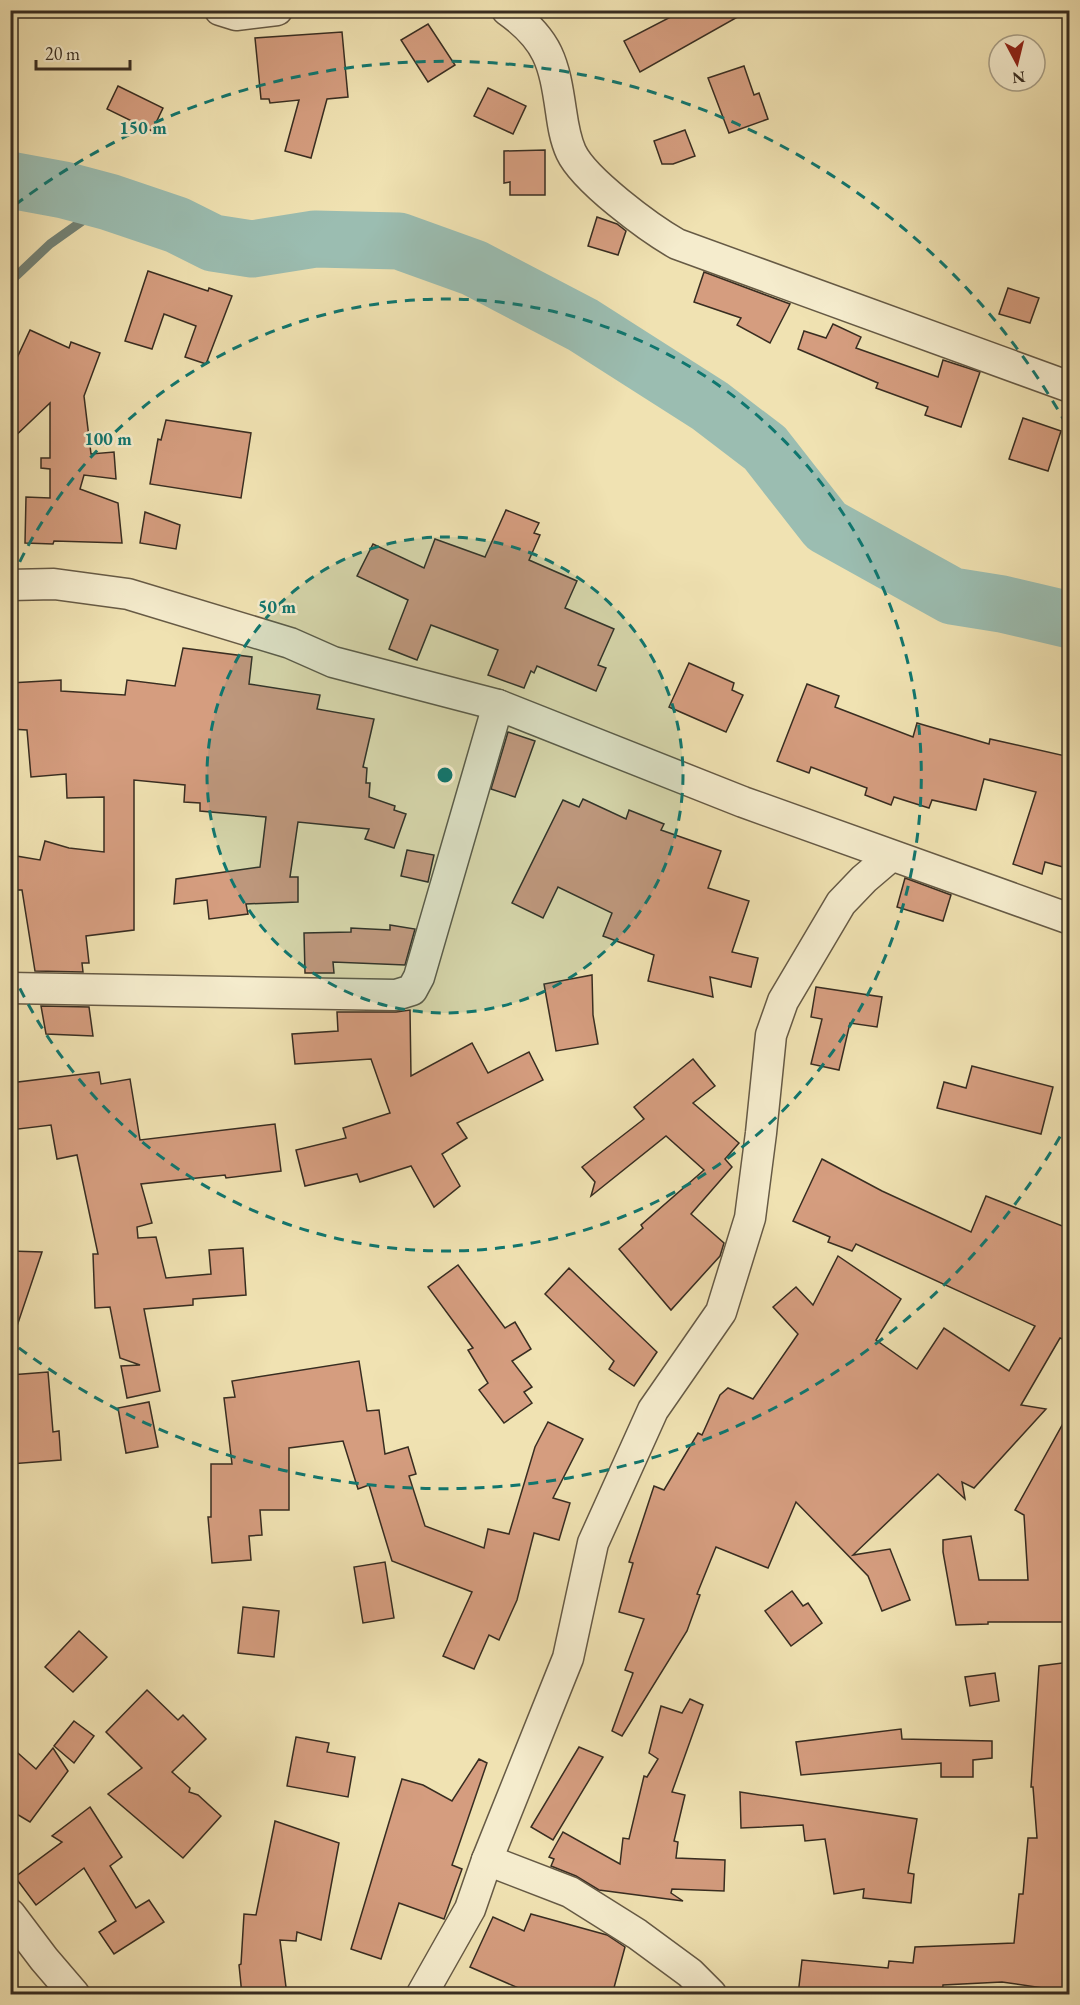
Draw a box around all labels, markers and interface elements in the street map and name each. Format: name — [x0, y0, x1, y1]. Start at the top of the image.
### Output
scale bar — [36, 33, 130, 71]
north arrow — [987, 33, 1047, 93]
text: 20 m — [45, 42, 80, 65]
text: N — [1011, 66, 1026, 89]
text: 150 m — [119, 116, 167, 139]
text: 100 m — [84, 427, 132, 450]
text: 50 m — [258, 595, 296, 618]
centre of rings — [435, 765, 455, 785]

